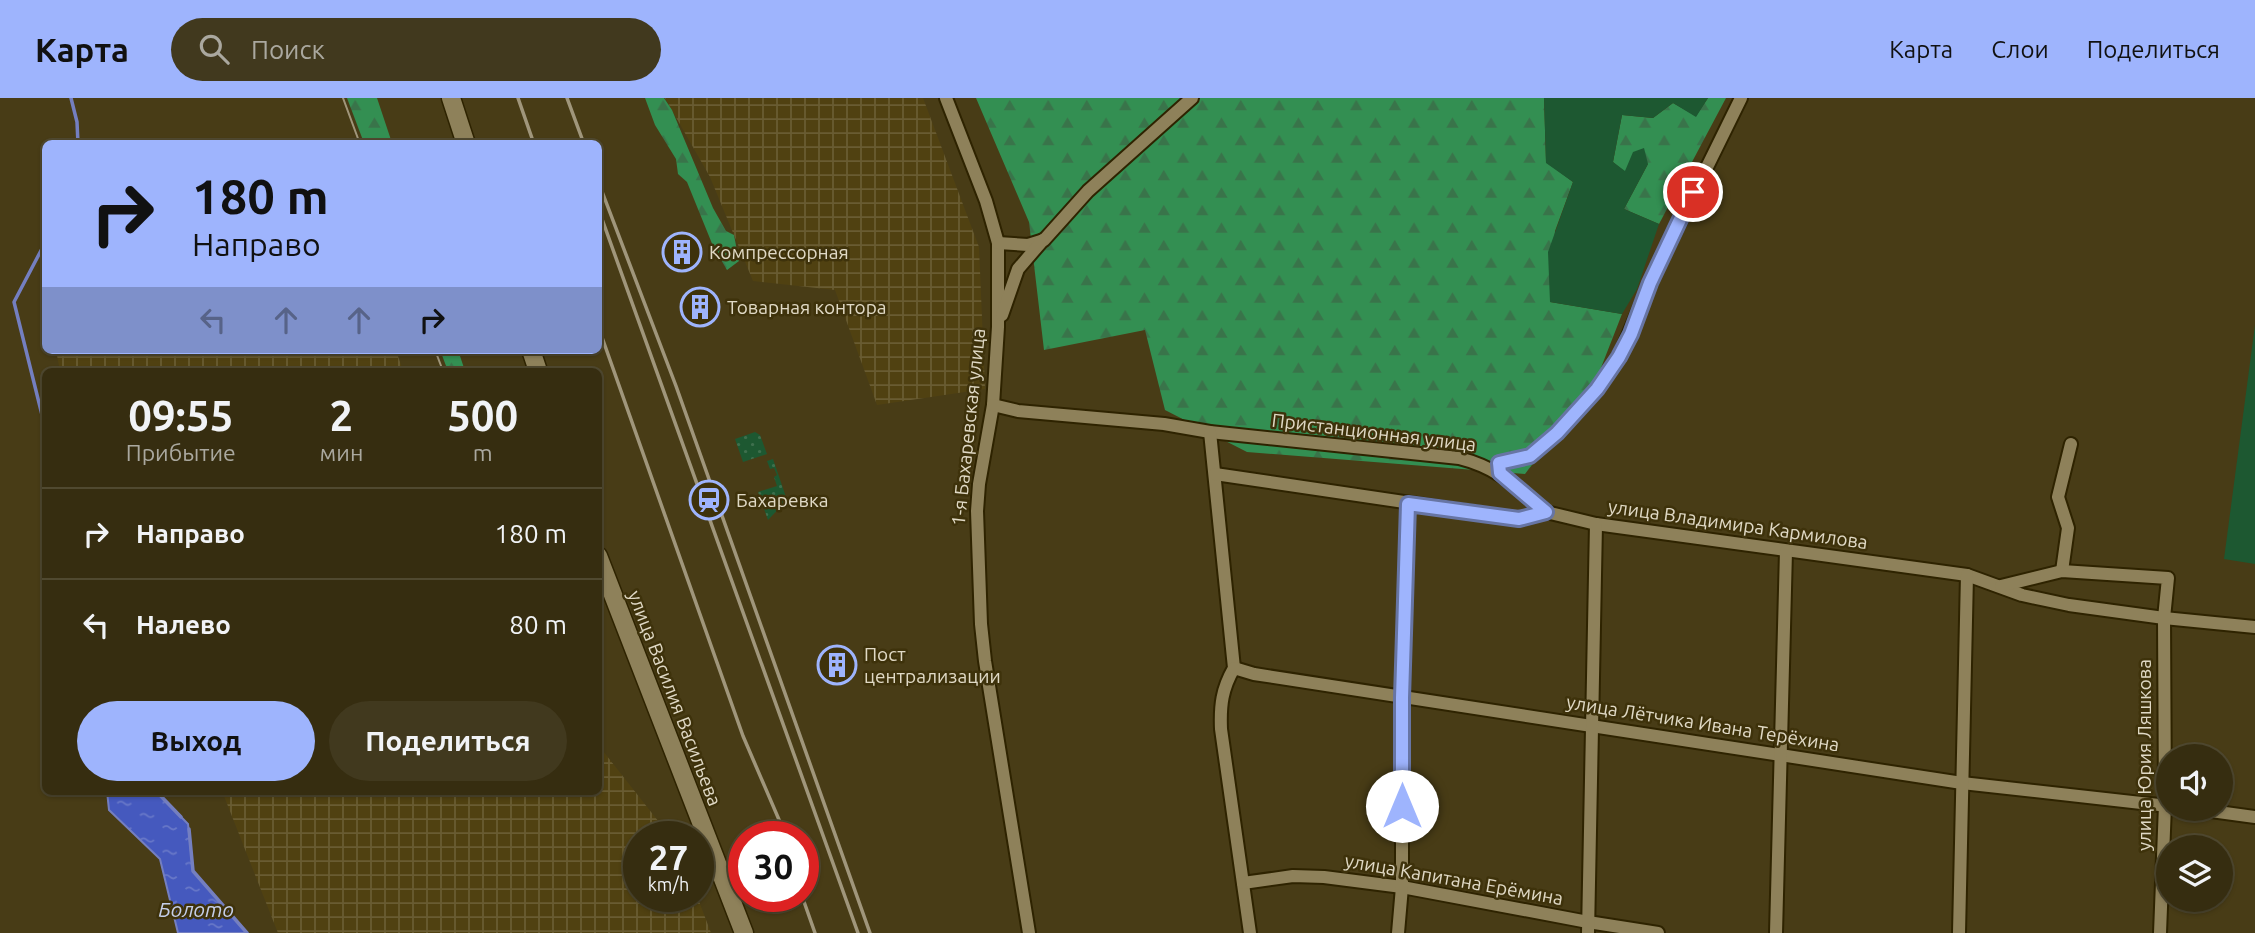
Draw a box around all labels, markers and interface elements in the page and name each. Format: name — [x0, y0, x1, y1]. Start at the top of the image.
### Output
search box — [171, 18, 661, 81]
icon: search — [195, 30, 233, 68]
text: Карта — [35, 31, 129, 68]
text: Поиск — [251, 35, 325, 64]
text: Карта — [1889, 36, 1953, 63]
text: Слои — [1991, 36, 2049, 63]
text: Поделиться — [2087, 36, 2220, 63]
pin — [1663, 162, 1723, 222]
icon: right — [77, 168, 168, 259]
text: 180 m — [192, 168, 329, 223]
icon: arrive — [1674, 173, 1712, 211]
text: Направо — [192, 226, 321, 262]
building icon: Компрессорная — [661, 231, 703, 273]
place label: Компрессорная — [709, 241, 849, 263]
building icon: Товарная контора — [679, 286, 721, 328]
place label: Товарная контора — [727, 296, 887, 318]
icon: left — [194, 301, 232, 339]
icon: ahead — [267, 301, 305, 339]
icon: ahead — [340, 301, 378, 339]
icon: right — [413, 301, 451, 339]
street label: 1-я Бахаревская улица — [947, 327, 989, 527]
text: 09:55 — [128, 392, 233, 439]
text: 2 — [330, 392, 353, 439]
text: 500 — [447, 392, 518, 439]
street label: Пристанционная улица — [1271, 409, 1477, 455]
text: Прибытие — [126, 440, 236, 465]
text: мин — [320, 440, 363, 465]
text: m — [473, 440, 493, 465]
station icon: Бахаревка — [688, 479, 730, 521]
place label: Бахаревка — [736, 489, 828, 511]
street label: улица Владимира Кармилова — [1607, 495, 1869, 553]
icon: right — [77, 515, 115, 553]
text: Направо — [136, 519, 245, 548]
text: 180 m — [495, 519, 567, 548]
street label: улица Василия Васильева — [624, 587, 726, 809]
icon: left — [77, 606, 115, 644]
text: Налево — [136, 610, 231, 639]
text: 80 m — [509, 610, 567, 639]
place label: Пост централизации — [864, 643, 1001, 687]
building icon: Пост централизации — [816, 644, 858, 686]
street label: улица Юрия Ляшкова — [2133, 659, 2155, 851]
street label: улица Лётчика Ивана Терёхина — [1565, 691, 1841, 755]
button: Выход — [77, 701, 315, 781]
button: Поделиться — [329, 701, 567, 781]
map controls — [2156, 744, 2233, 912]
button: sound — [2156, 744, 2233, 821]
position arrow — [1365, 769, 1439, 843]
speed limit sign: 30 — [728, 821, 819, 912]
button: layers — [2156, 835, 2233, 912]
text: 27 — [649, 837, 688, 877]
street label: улица Капитана Ерёмина — [1343, 849, 1565, 909]
text: km/h — [648, 874, 689, 894]
water label: Болото — [158, 897, 234, 921]

